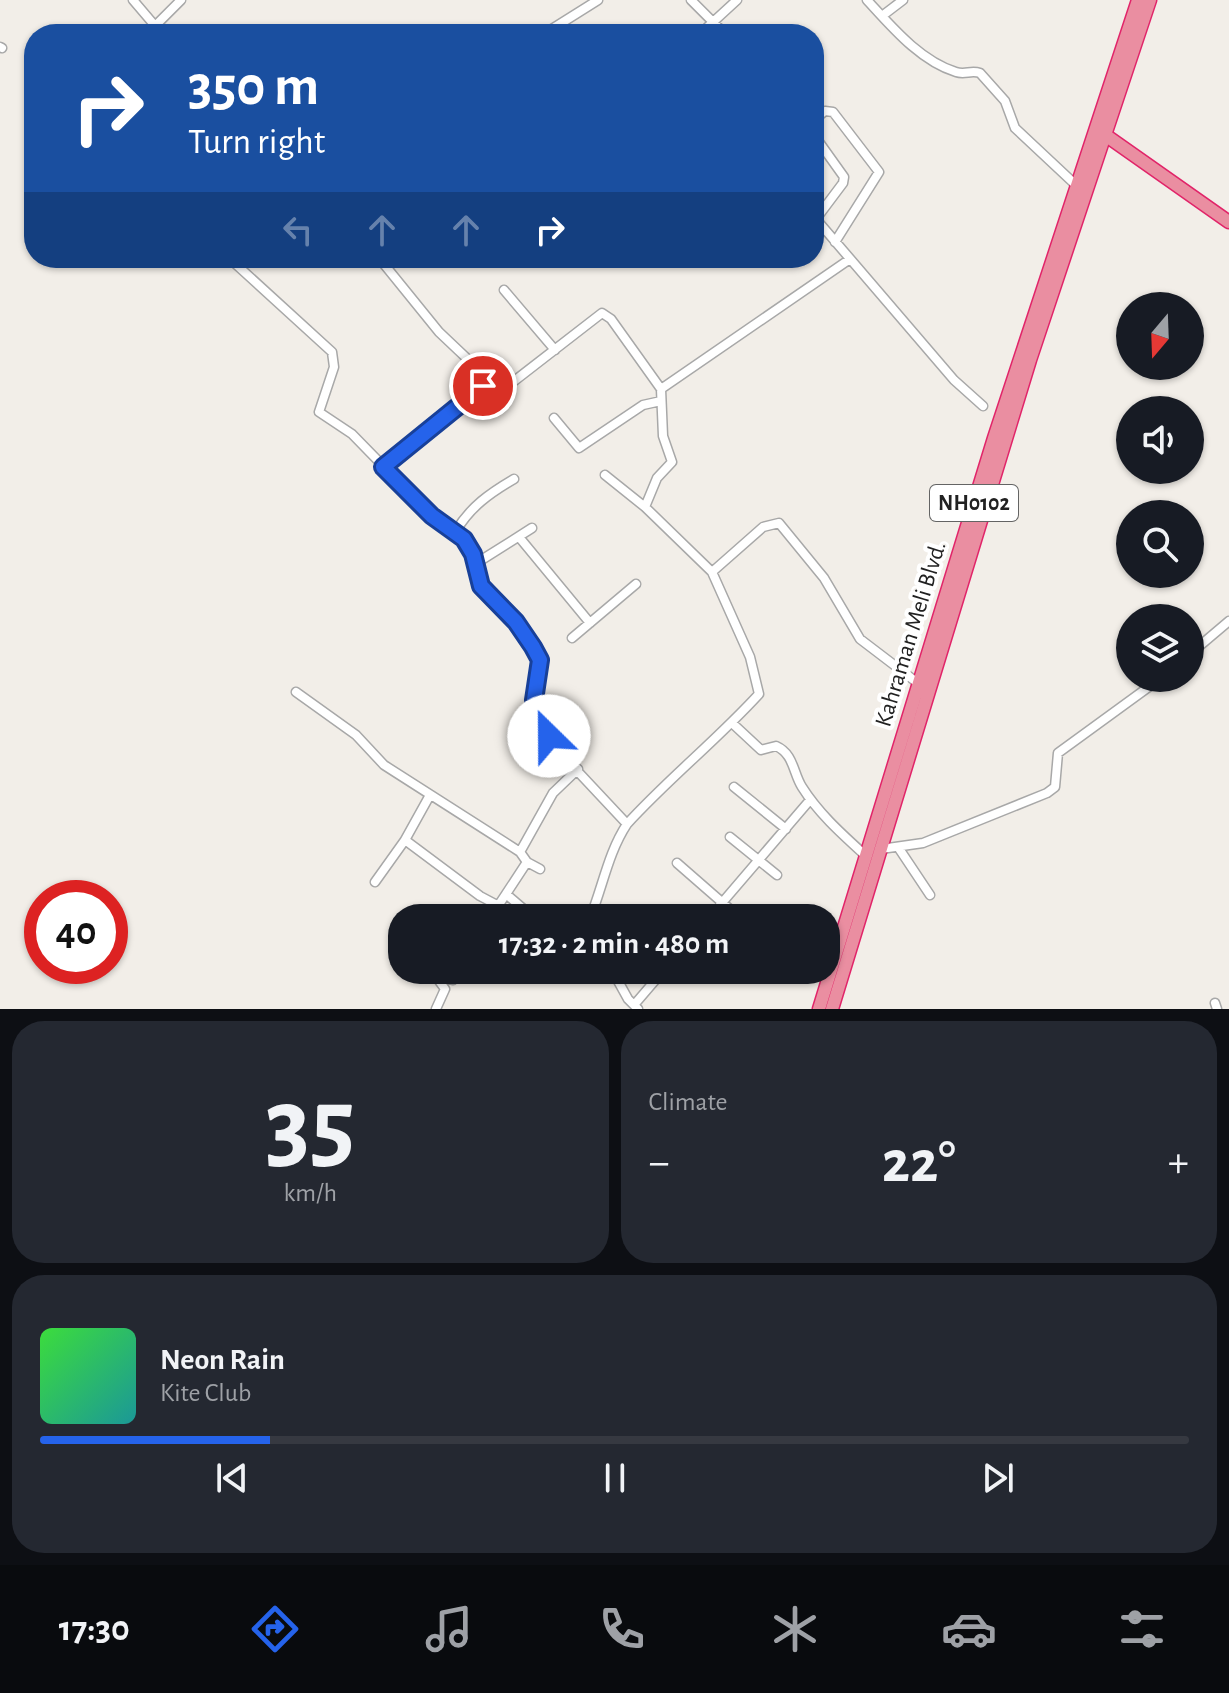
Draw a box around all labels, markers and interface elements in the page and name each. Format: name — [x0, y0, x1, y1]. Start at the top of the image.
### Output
icon: right — [56, 56, 160, 160]
text: 350 m — [188, 59, 319, 115]
text: Turn right — [188, 124, 325, 160]
icon: left — [276, 208, 320, 252]
icon: ahead — [360, 208, 404, 252]
icon: ahead — [444, 208, 488, 252]
icon: right — [528, 208, 572, 252]
north arrow — [1116, 292, 1204, 380]
map controls — [1116, 292, 1204, 692]
pin — [449, 352, 517, 420]
icon: arrive — [461, 364, 505, 408]
button: sound — [1116, 396, 1204, 484]
road number: NH0102 — [930, 485, 1018, 521]
button: search — [1116, 500, 1204, 588]
street label: Kahraman Meli Blvd. — [871, 538, 951, 730]
button: layers — [1116, 604, 1204, 692]
position arrow — [507, 694, 591, 778]
speed limit sign: 40 — [24, 880, 128, 984]
text: 17:32 · 2 min · 480 m — [499, 929, 729, 959]
text: 35 — [265, 1074, 355, 1178]
text: Climate — [649, 1089, 727, 1115]
text: 22° — [882, 1133, 956, 1193]
text: − — [649, 1141, 670, 1185]
text: + — [1168, 1141, 1189, 1185]
text: km/h — [283, 1180, 337, 1206]
text: Neon Rain — [160, 1345, 285, 1375]
text: Kite Club — [160, 1380, 251, 1406]
icon: previous — [210, 1456, 254, 1500]
icon: pause — [593, 1456, 637, 1500]
icon: next — [976, 1456, 1020, 1500]
icon: directions — [247, 1601, 303, 1657]
icon: music — [421, 1601, 477, 1657]
icon: phone — [594, 1601, 650, 1657]
icon: climate — [767, 1601, 823, 1657]
icon: car — [941, 1601, 997, 1657]
icon: filters — [1114, 1601, 1170, 1657]
text: 17:30 — [59, 1611, 130, 1647]

